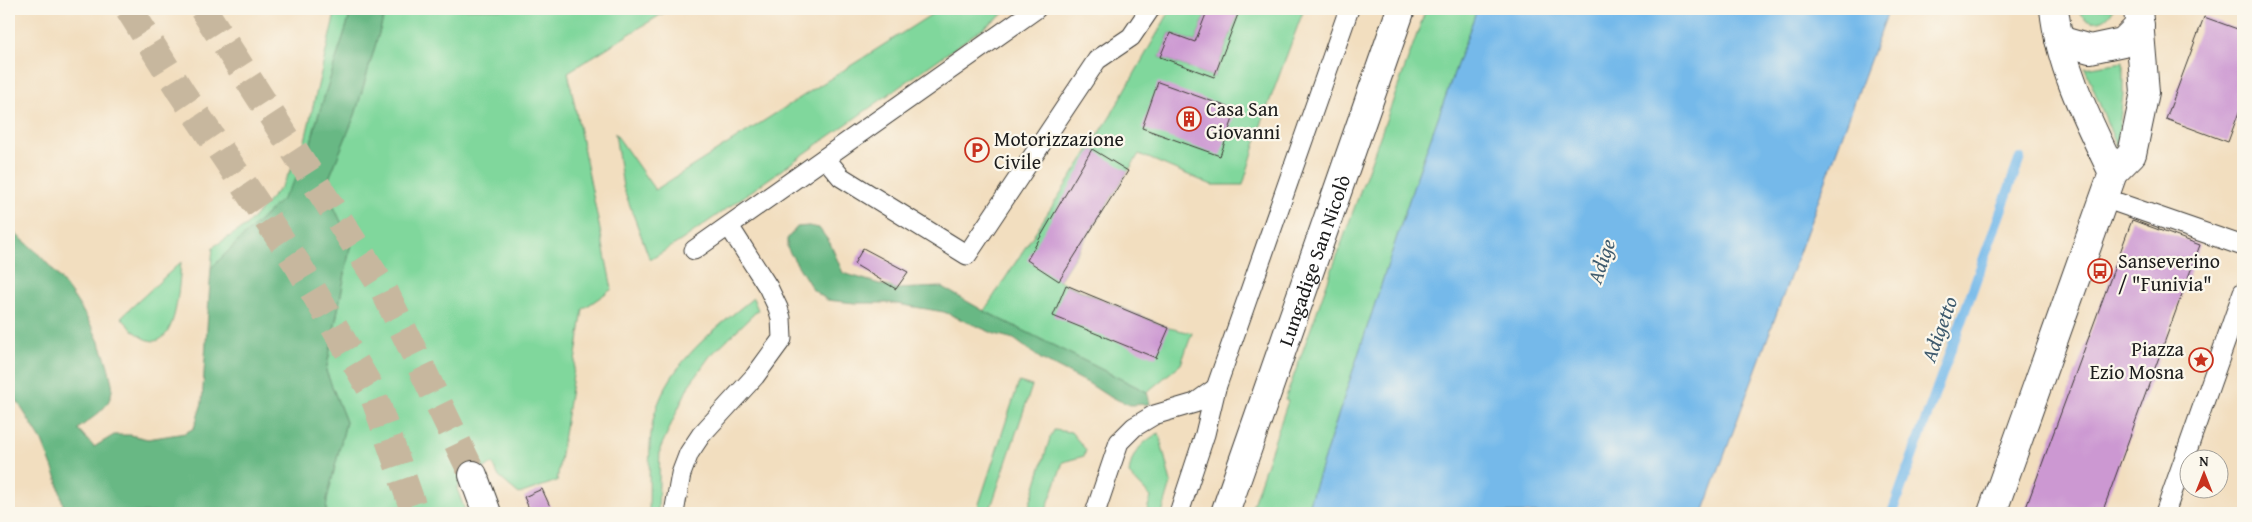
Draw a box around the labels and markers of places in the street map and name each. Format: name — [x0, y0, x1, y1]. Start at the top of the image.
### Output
place label: Casa San Giovanni — [1206, 94, 1281, 146]
building icon: Casa San Giovanni — [1176, 106, 1202, 132]
place label: Motorizzazione Civile — [994, 124, 1124, 176]
parking icon: Motorizzazione Civile — [964, 137, 990, 163]
place label: Sanseverino / "Funivia" — [2118, 246, 2220, 298]
bus stop icon: Sanseverino / "Funivia" — [2087, 258, 2113, 284]
place label: Piazza Ezio Mosna — [2090, 334, 2185, 386]
place icon: Piazza Ezio Mosna — [2188, 347, 2214, 373]

